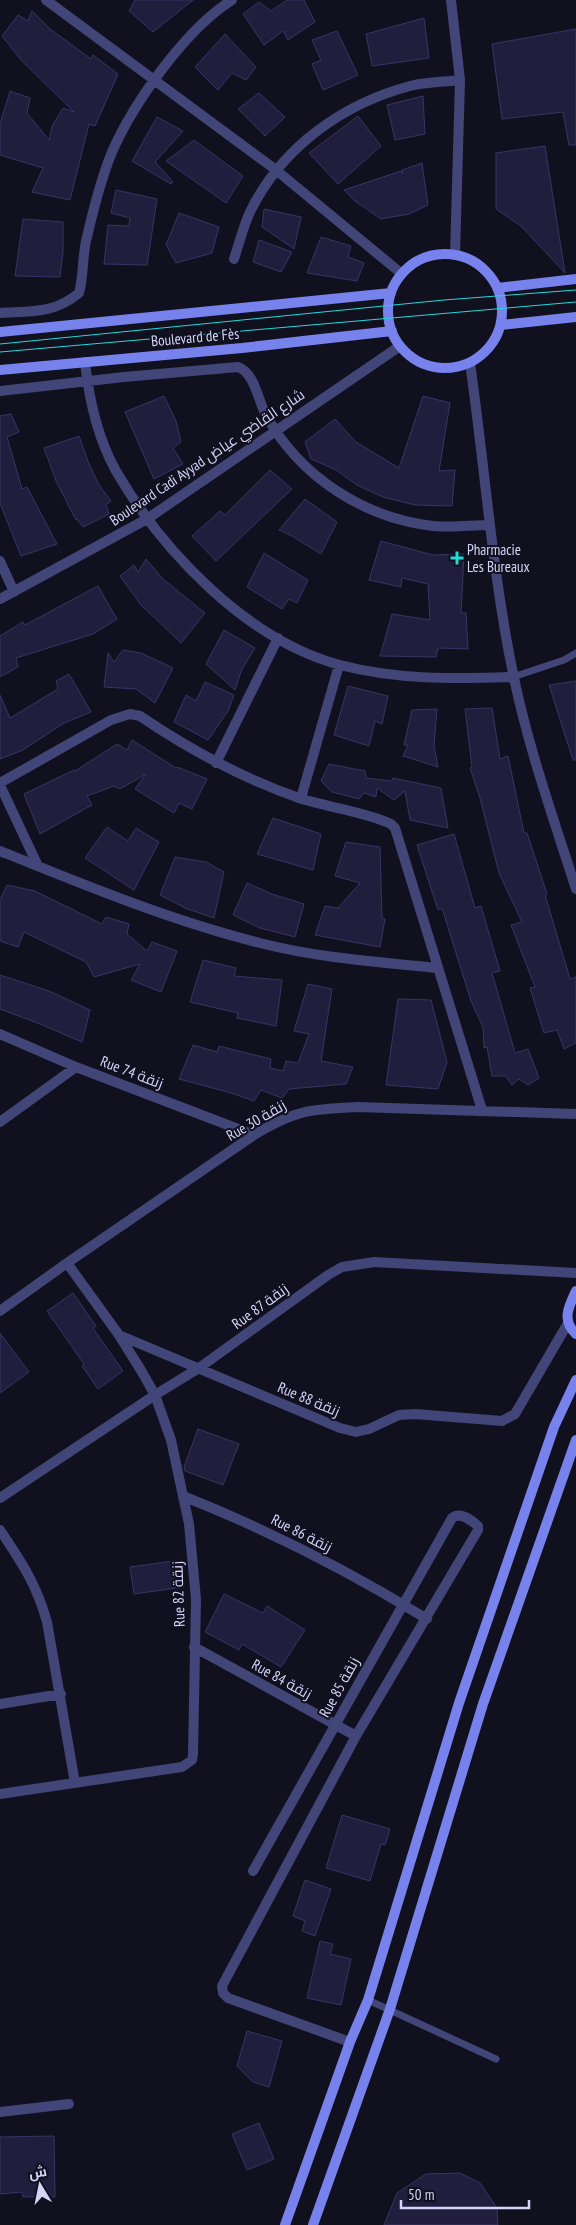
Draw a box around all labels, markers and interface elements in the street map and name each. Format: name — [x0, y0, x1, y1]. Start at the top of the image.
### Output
street label: Boulevard de Fès — [150, 324, 240, 350]
street label: Boulevard Cadi Ayyad شارع القاضي عياض — [106, 385, 310, 532]
place label: Pharmacie Les Bureaux — [467, 540, 530, 576]
marker: Pharmacie Les Bureaux — [451, 552, 463, 564]
street label: Rue 74 زنقة — [98, 1051, 166, 1093]
street label: Rue 30 زنقة — [223, 1095, 289, 1145]
street label: Rue 87 زنقة — [228, 1279, 292, 1333]
street label: Rue 88 زنقة — [275, 1377, 343, 1421]
street label: Rue 86 زنقة — [268, 1510, 336, 1556]
street label: Rue 82 زنقة — [167, 1561, 189, 1627]
street label: Rue 85 زنقة — [315, 1654, 363, 1720]
street label: Rue 84 زنقة — [249, 1655, 315, 1703]
north arrow — [15, 2160, 65, 2210]
text: ش — [27, 2162, 48, 2183]
scale bar — [401, 2178, 528, 2210]
text: 50 m — [408, 2185, 434, 2204]

